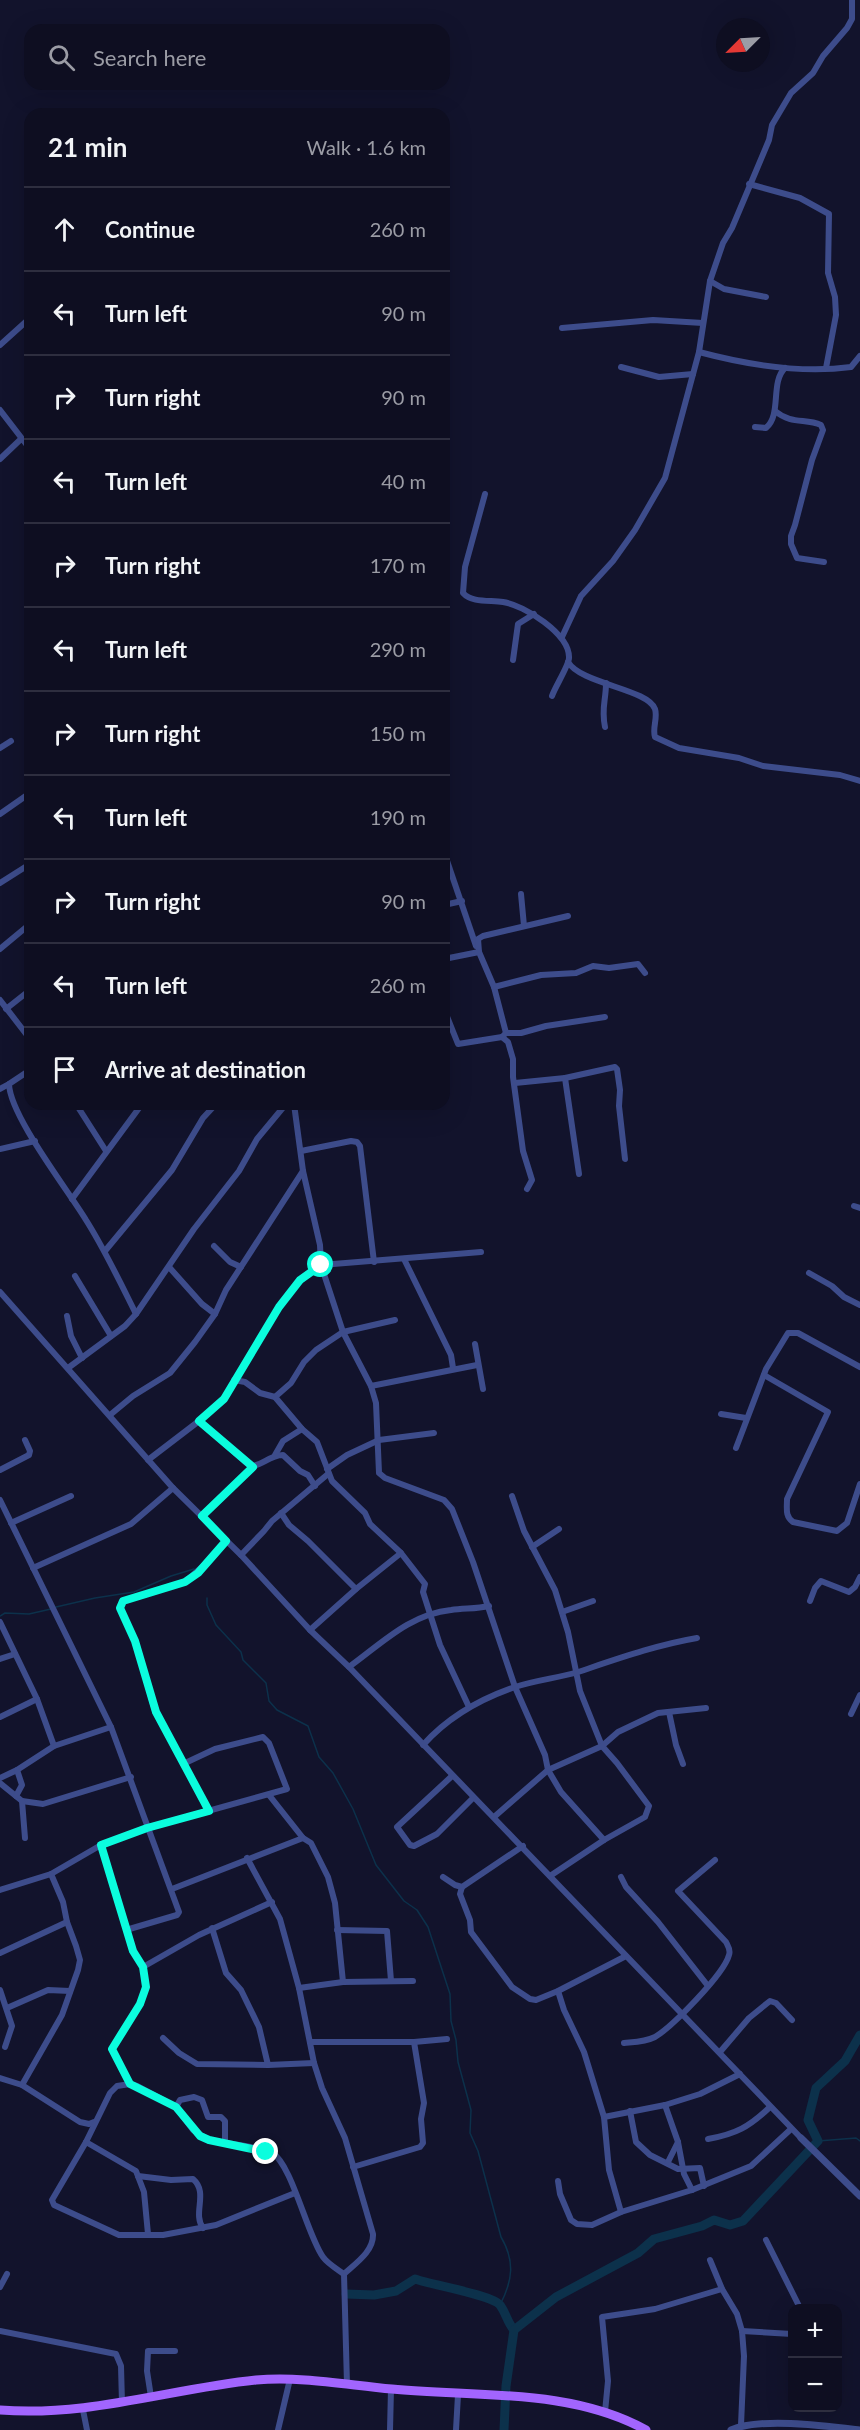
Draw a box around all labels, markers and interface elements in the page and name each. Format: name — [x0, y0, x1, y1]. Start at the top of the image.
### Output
north arrow — [716, 18, 770, 72]
search box — [24, 24, 450, 90]
icon: search — [45, 41, 78, 74]
text: Search here — [93, 44, 206, 71]
text: 21 min — [48, 131, 128, 163]
text: Walk · 1.6 km — [307, 135, 426, 159]
icon: ahead — [48, 213, 81, 246]
text: Continue — [105, 216, 195, 243]
text: 260 m — [370, 217, 426, 241]
icon: left — [48, 297, 81, 330]
text: Turn left — [105, 300, 187, 327]
text: 90 m — [381, 301, 426, 325]
icon: right — [48, 381, 81, 414]
text: Turn right — [105, 384, 200, 411]
text: 90 m — [381, 385, 426, 409]
icon: left — [48, 465, 81, 498]
text: Turn left — [105, 468, 187, 495]
text: 40 m — [381, 469, 426, 493]
icon: right — [48, 549, 81, 582]
text: Turn right — [105, 552, 200, 579]
text: 170 m — [370, 553, 426, 577]
icon: left — [48, 633, 81, 666]
text: Turn left — [105, 636, 187, 663]
text: 290 m — [370, 637, 426, 661]
icon: right — [48, 717, 81, 750]
text: Turn right — [105, 720, 200, 747]
text: 150 m — [370, 721, 426, 745]
icon: left — [48, 801, 81, 834]
text: Turn left — [105, 804, 187, 831]
text: 190 m — [370, 805, 426, 829]
icon: right — [48, 885, 81, 918]
text: Turn right — [105, 888, 200, 915]
text: 90 m — [381, 889, 426, 913]
icon: left — [48, 969, 81, 1002]
text: Turn left — [105, 972, 187, 999]
text: 260 m — [370, 973, 426, 997]
icon: arrive — [48, 1053, 81, 1086]
text: Arrive at destination — [105, 1056, 306, 1083]
route start — [307, 1251, 333, 1277]
route end — [252, 2138, 278, 2164]
map controls — [788, 2304, 842, 2412]
button: + — [788, 2304, 842, 2358]
button: − — [788, 2358, 842, 2412]

